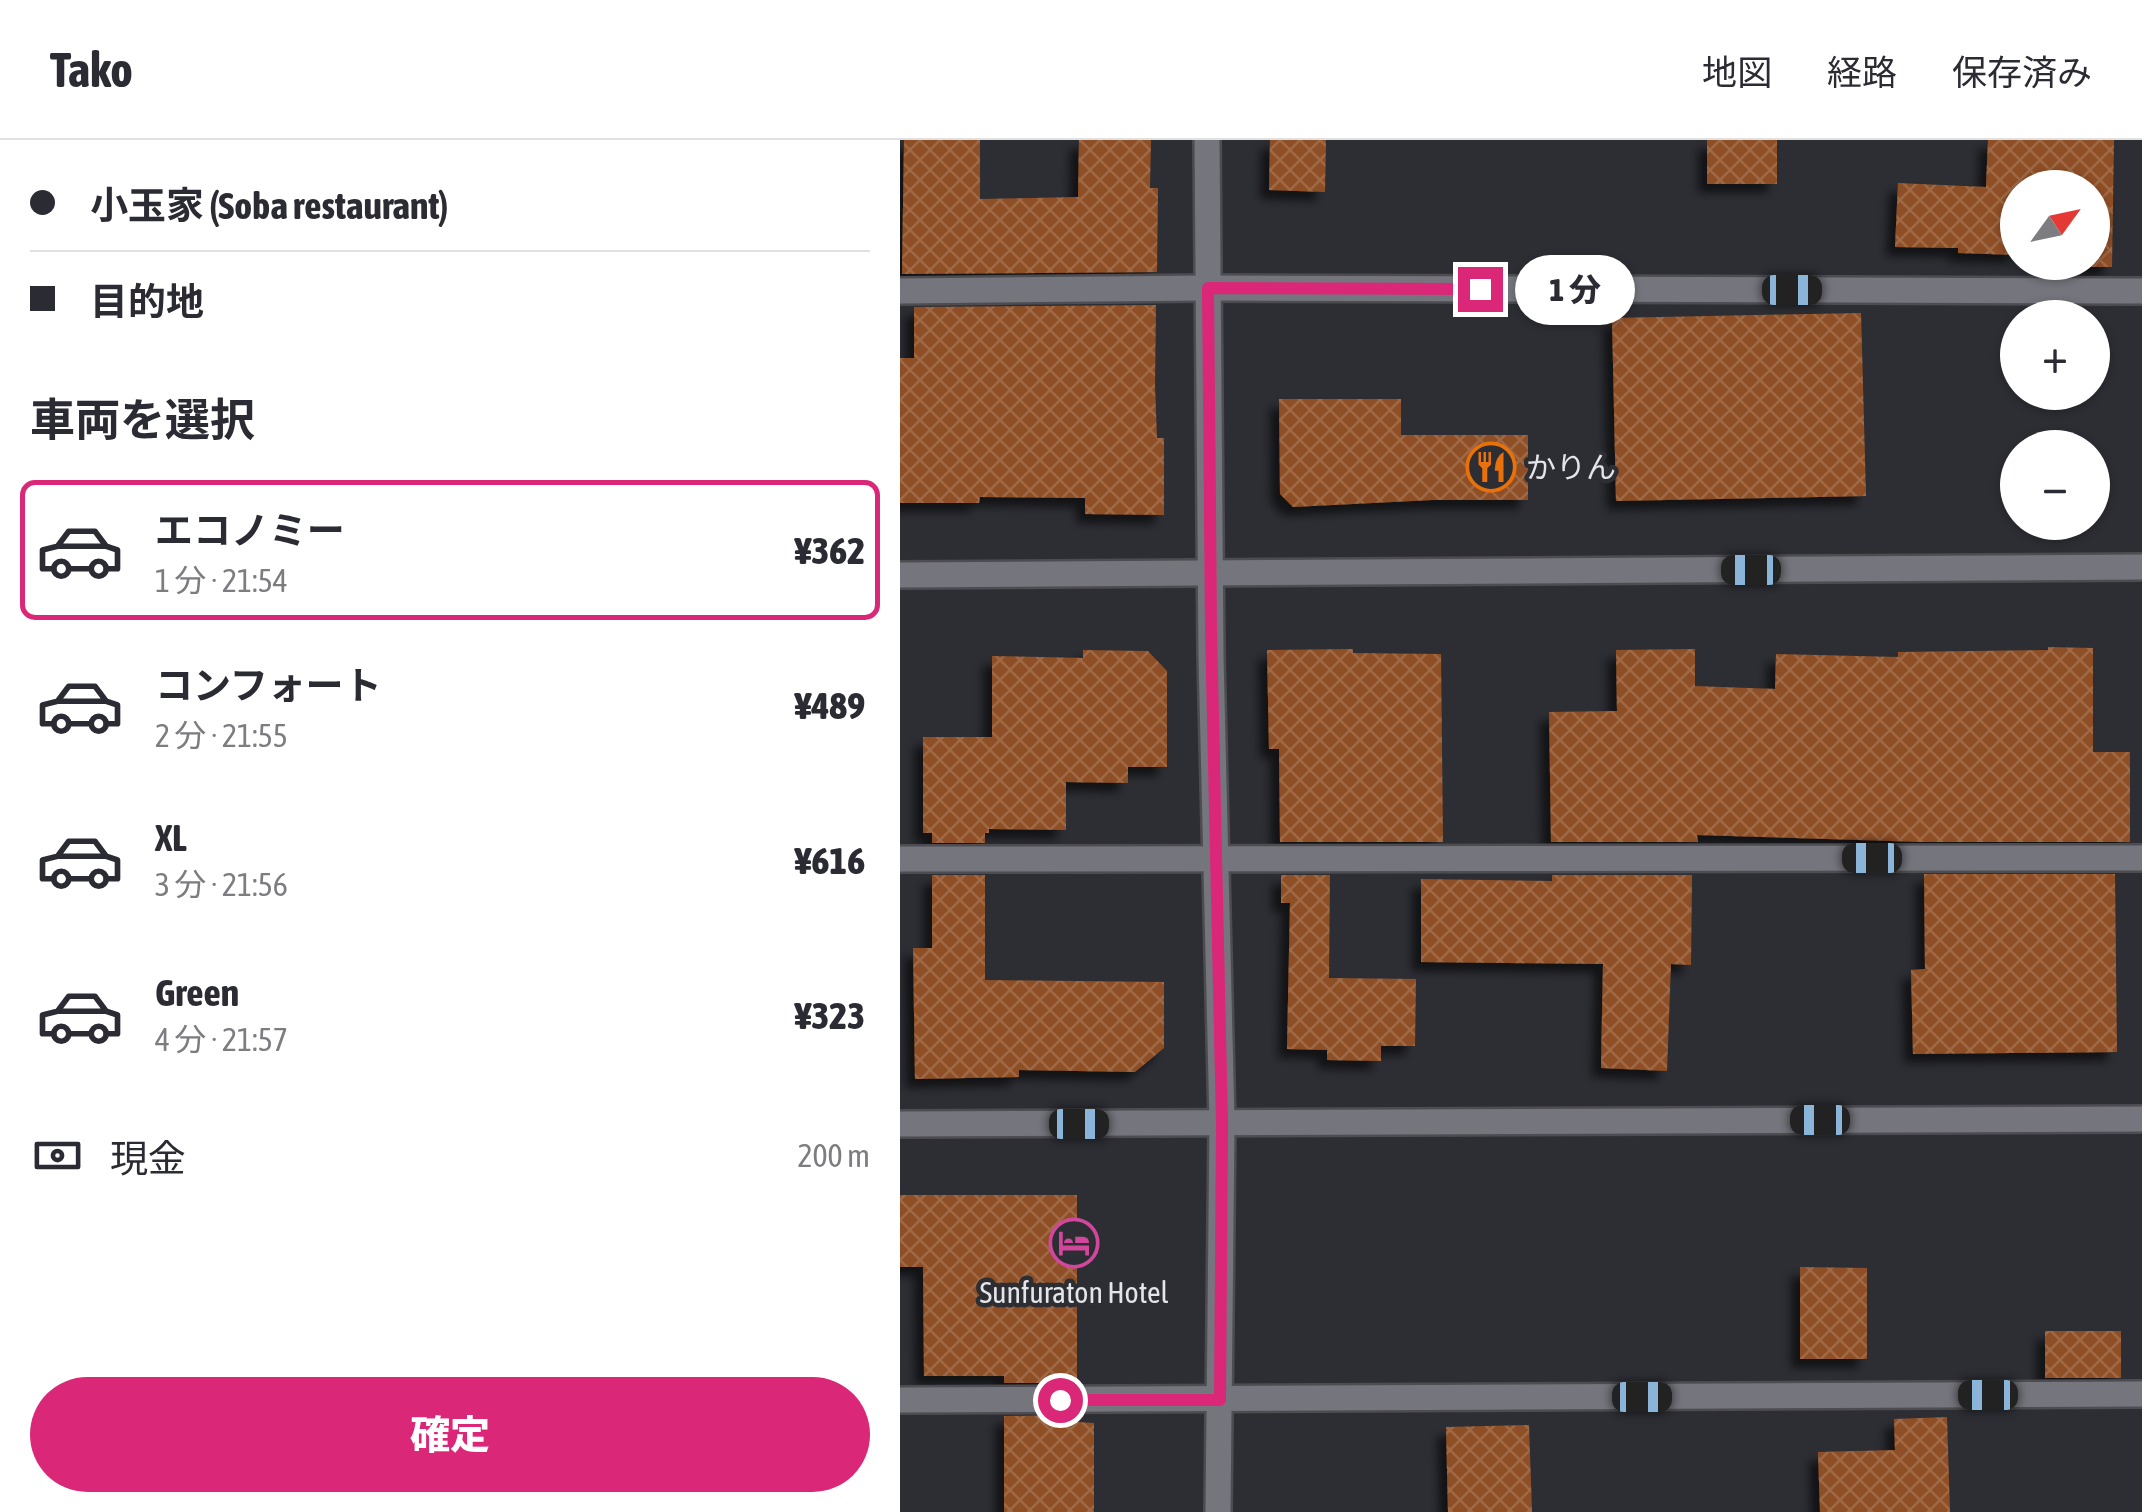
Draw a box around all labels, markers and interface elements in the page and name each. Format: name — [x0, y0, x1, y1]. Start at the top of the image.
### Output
text: Tako — [50, 42, 133, 97]
text: 地図 — [1702, 52, 1772, 92]
text: 経路 — [1827, 52, 1897, 92]
text: 保存済み — [1952, 52, 2092, 92]
north arrow — [2000, 170, 2110, 280]
map controls — [2000, 170, 2110, 540]
text: 小玉家 (Soba restaurant) — [90, 184, 449, 227]
callout: 1 分 — [1515, 254, 1635, 324]
route end — [1458, 267, 1503, 312]
text: 1 分 — [1549, 271, 1601, 308]
car — [1762, 275, 1822, 305]
text: 目的地 — [90, 280, 204, 323]
button: + — [2000, 300, 2110, 410]
text: 車両を選択 — [30, 394, 255, 446]
button: − — [2000, 430, 2110, 540]
restaurant icon: かりん — [1465, 441, 1517, 493]
place label: かりん — [1526, 450, 1616, 484]
icon: car — [35, 505, 125, 595]
text: エコノミー — [155, 509, 345, 552]
text: ¥362 — [795, 529, 865, 572]
car — [1721, 555, 1781, 585]
text: 1 分 · 21:54 — [155, 562, 288, 599]
icon: car — [35, 660, 125, 750]
text: コンフォート — [155, 664, 382, 707]
text: ¥489 — [795, 684, 865, 727]
text: 2 分 · 21:55 — [155, 717, 288, 754]
icon: car — [35, 815, 125, 905]
text: XL — [155, 816, 187, 859]
text: ¥616 — [795, 839, 865, 882]
car — [1842, 843, 1902, 873]
text: 3 分 · 21:56 — [155, 866, 288, 903]
icon: car — [35, 970, 125, 1060]
text: Green — [155, 971, 239, 1014]
text: ¥323 — [795, 994, 865, 1037]
text: 4 分 · 21:57 — [155, 1021, 288, 1058]
car — [1790, 1105, 1850, 1135]
car — [1049, 1109, 1109, 1139]
icon: cash — [30, 1128, 85, 1183]
text: 現金 — [110, 1137, 186, 1180]
text: 200 m — [797, 1137, 870, 1174]
hotel icon: Sunfuraton Hotel — [1048, 1217, 1100, 1269]
place label: Sunfuraton Hotel — [979, 1275, 1169, 1309]
button: 確定 — [30, 1377, 870, 1492]
route start — [1038, 1378, 1083, 1423]
car — [1958, 1380, 2018, 1410]
car — [1612, 1382, 1672, 1412]

